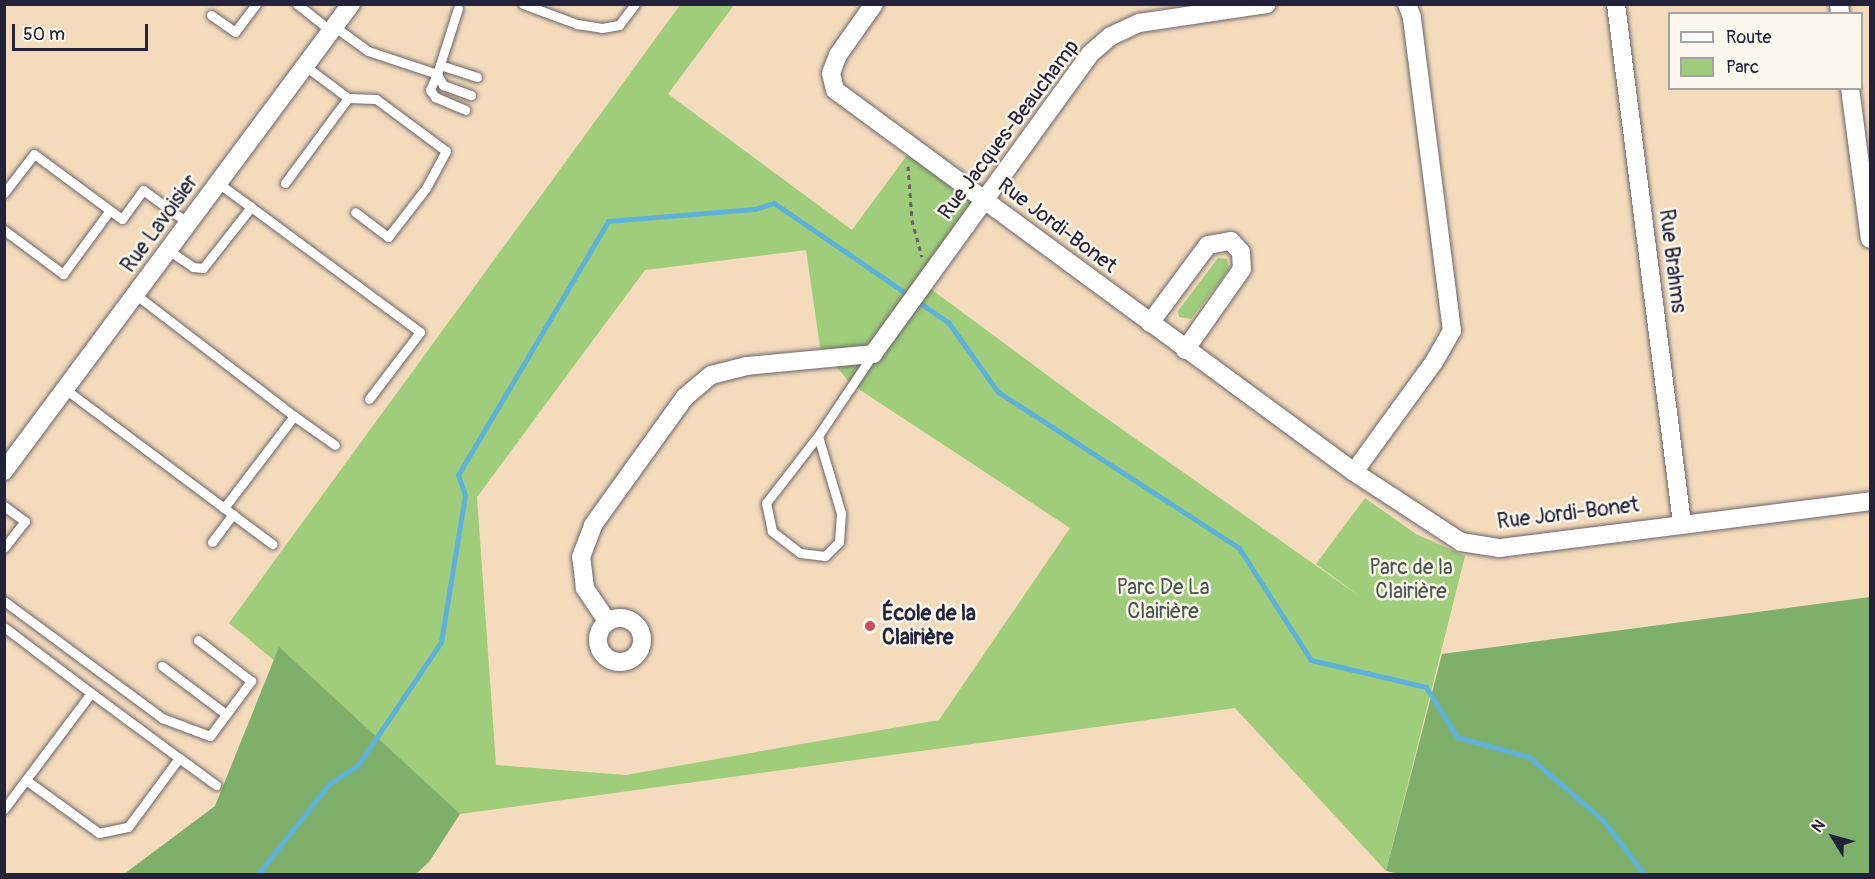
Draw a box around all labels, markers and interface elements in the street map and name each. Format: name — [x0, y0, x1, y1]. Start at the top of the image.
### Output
scale bar — [15, 12, 152, 50]
legend — [1668, 12, 1863, 90]
text: 50 m — [23, 23, 65, 46]
text: Route — [1726, 26, 1771, 49]
street label: Rue Jacques-Beauchamp — [933, 35, 1085, 225]
text: Parc — [1726, 56, 1759, 79]
street label: Rue Lavoisier — [116, 170, 204, 278]
street label: Rue Jordi-Bonet — [992, 173, 1122, 279]
street label: Rue Brahms — [1653, 208, 1691, 314]
street label: Rue Jordi-Bonet — [1496, 493, 1640, 535]
park label: Parc de la Clairière — [1369, 555, 1453, 605]
park label: Parc De La Clairière — [1117, 575, 1209, 625]
place label: École de la Clairière — [882, 601, 976, 651]
marker: École de la Clairière — [863, 619, 877, 633]
north arrow — [1803, 807, 1863, 867]
text: N — [1807, 816, 1830, 837]

